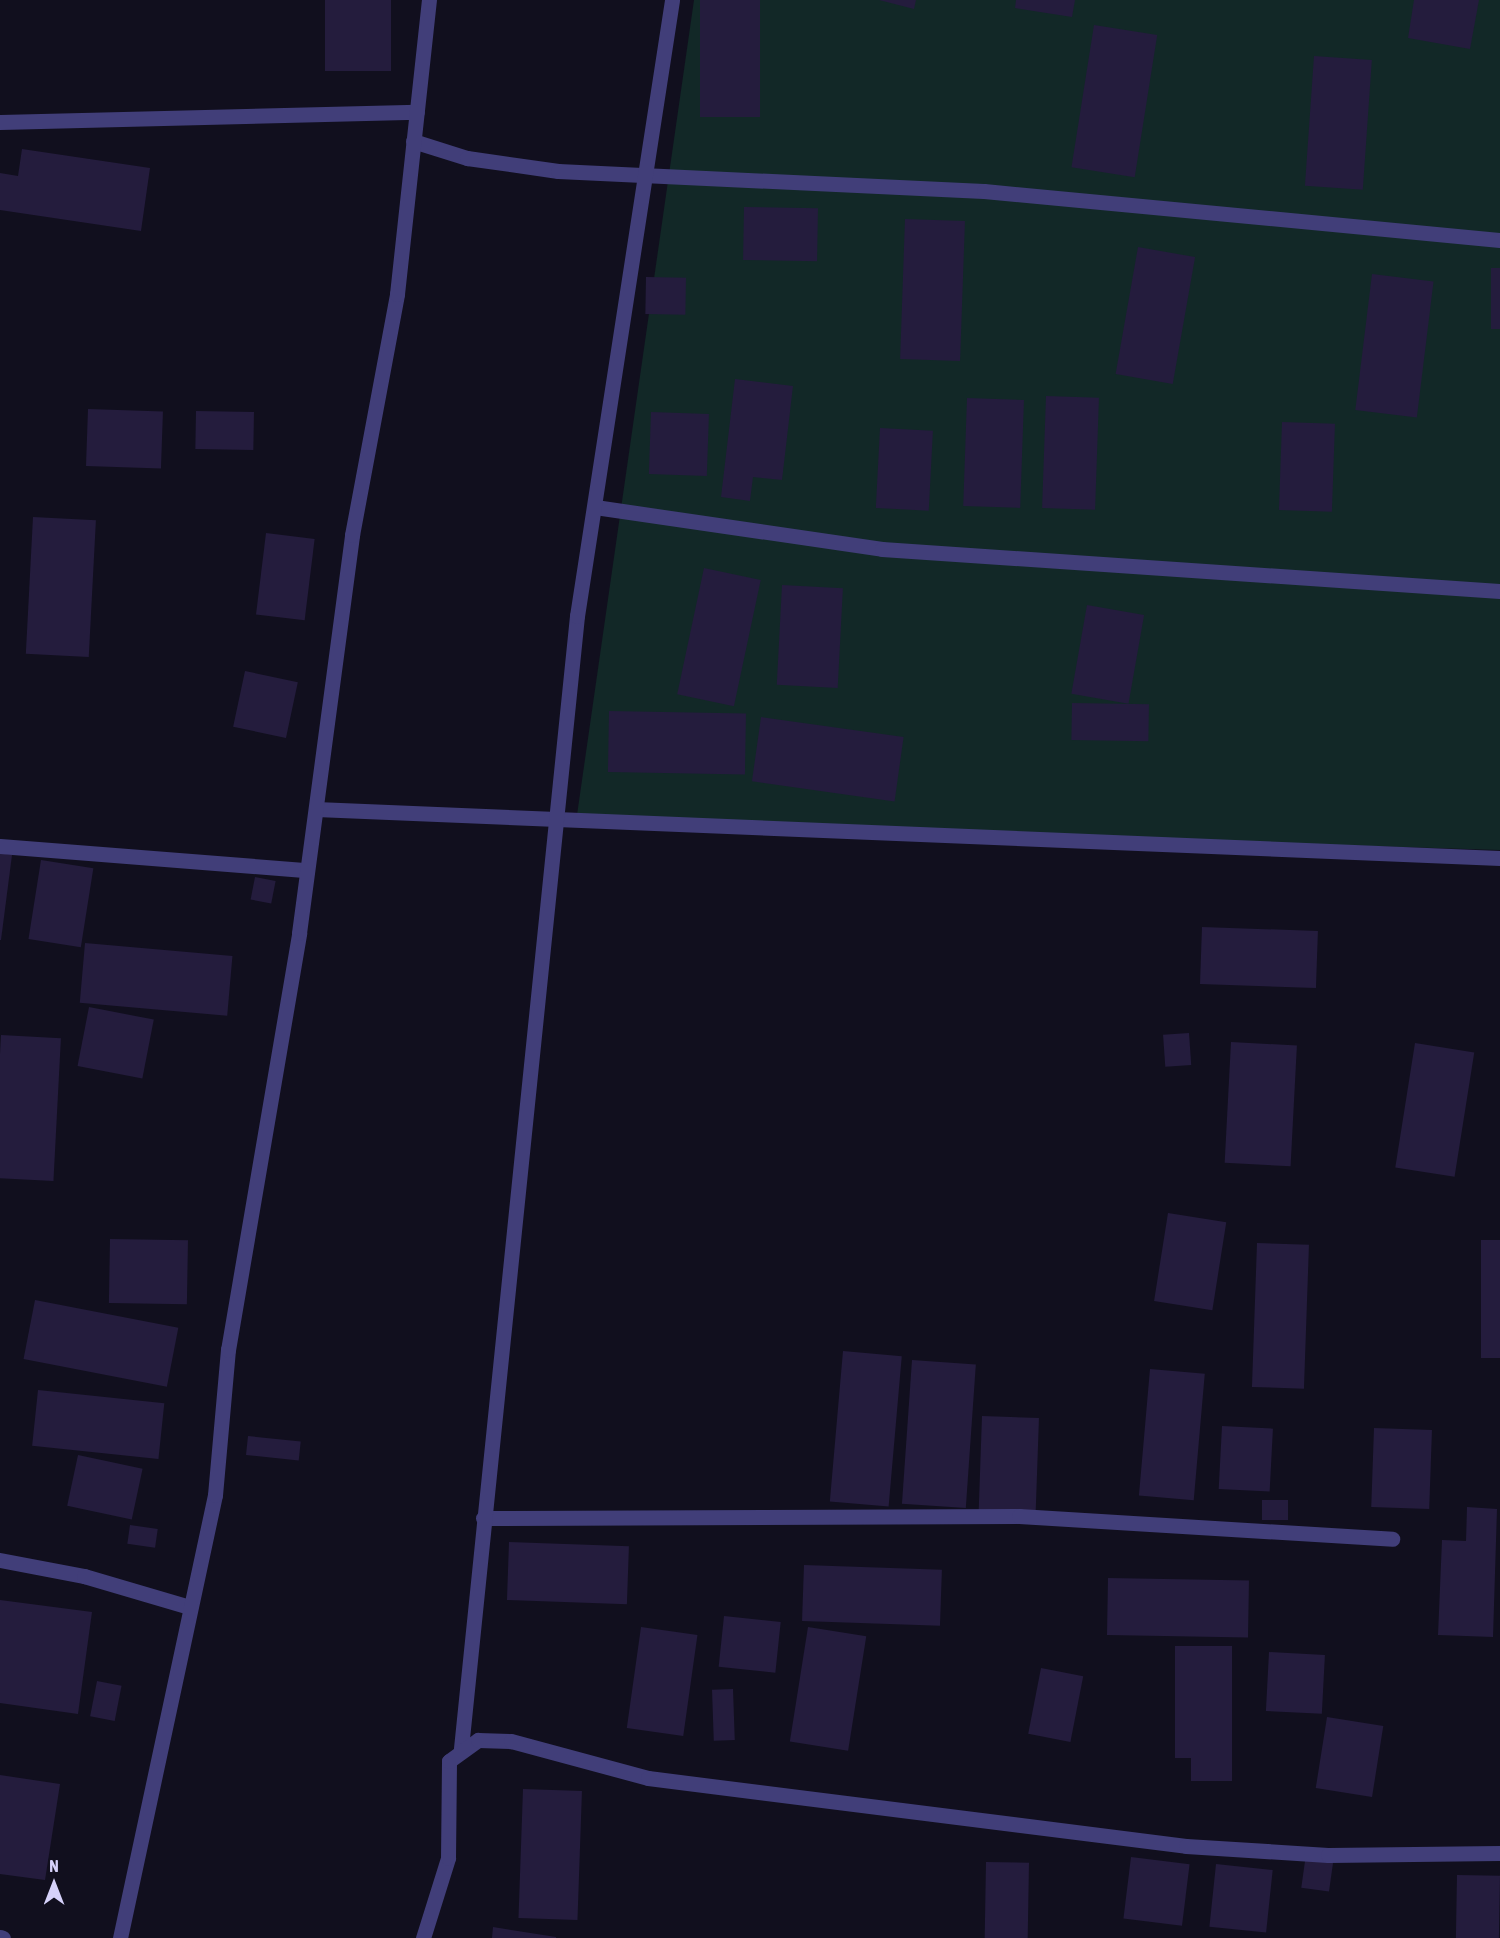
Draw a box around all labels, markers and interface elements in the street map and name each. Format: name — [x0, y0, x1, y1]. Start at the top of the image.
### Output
north arrow — [24, 1854, 84, 1914]
text: N — [49, 1857, 59, 1875]

